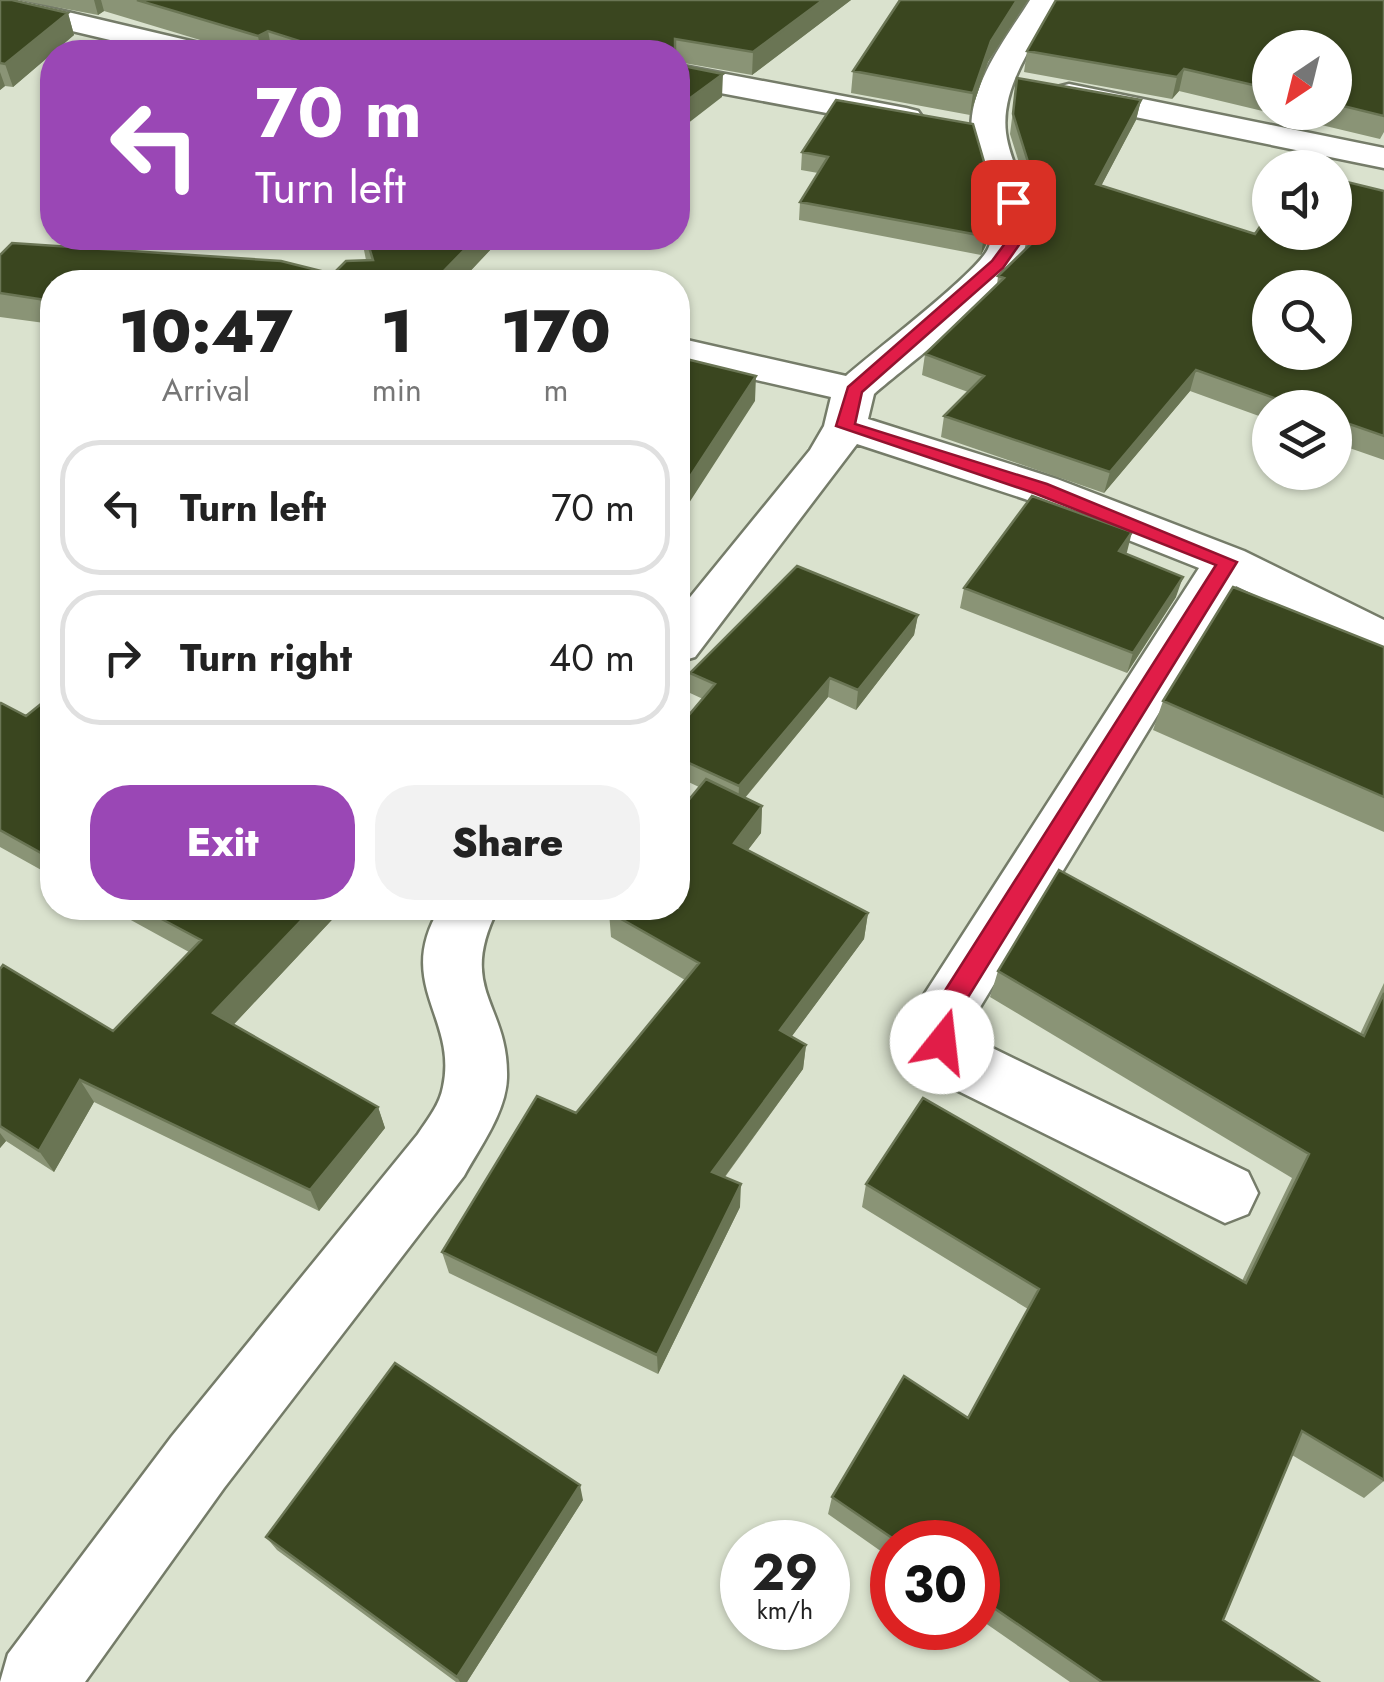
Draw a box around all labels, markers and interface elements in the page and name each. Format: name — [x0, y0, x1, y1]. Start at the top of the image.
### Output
north arrow — [1252, 30, 1352, 130]
map controls — [1252, 30, 1352, 490]
text: 70 m — [255, 62, 422, 163]
icon: left — [90, 80, 220, 210]
button: sound — [1252, 150, 1352, 250]
text: Turn left — [255, 155, 406, 220]
pin — [971, 160, 1056, 245]
icon: arrive — [986, 175, 1041, 230]
button: search — [1252, 270, 1352, 370]
text: 10:47 — [119, 288, 293, 375]
text: 1 — [381, 288, 413, 375]
text: 170 — [501, 288, 611, 375]
text: Arrival — [162, 367, 250, 413]
text: min — [372, 367, 422, 413]
text: m — [543, 367, 568, 413]
button: layers — [1252, 390, 1352, 490]
icon: left — [95, 480, 150, 535]
text: Turn left — [180, 480, 326, 535]
text: 70 m — [551, 480, 635, 535]
icon: right — [95, 630, 150, 685]
text: Turn right — [180, 630, 352, 685]
text: 40 m — [549, 630, 635, 685]
button: Exit — [90, 785, 355, 900]
button: Share — [375, 785, 640, 900]
position arrow — [890, 990, 994, 1094]
speed limit sign: 30 — [870, 1520, 1000, 1650]
text: 29 — [752, 1536, 818, 1609]
text: km/h — [757, 1592, 813, 1628]

